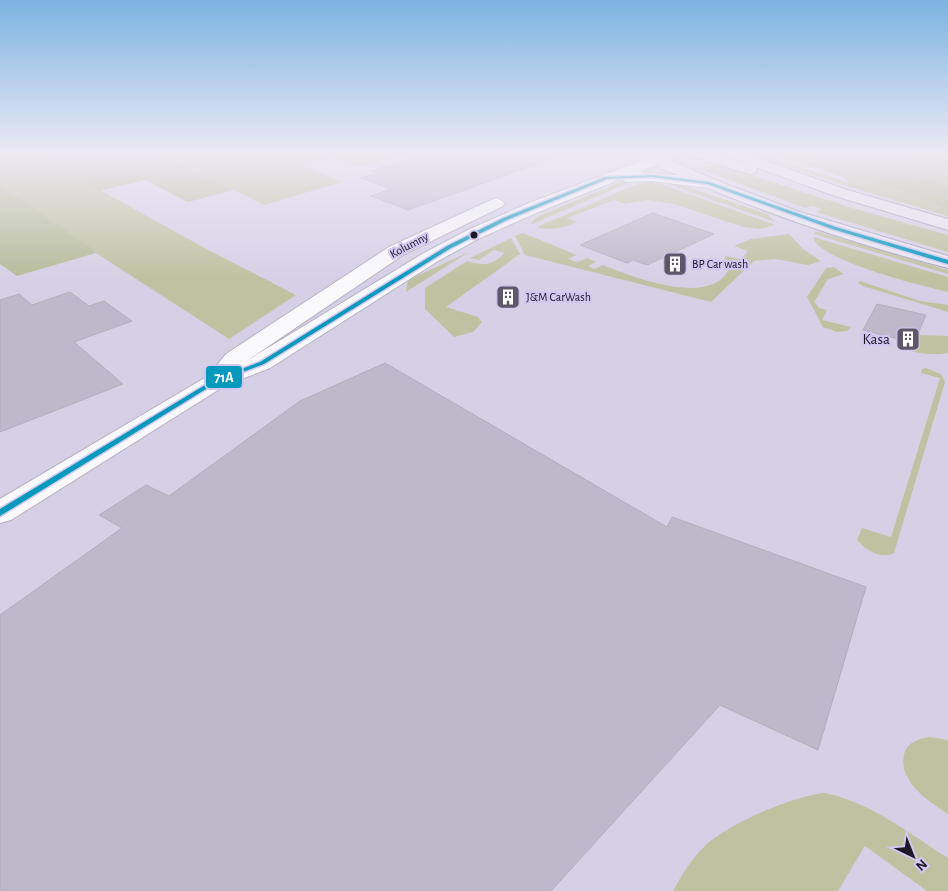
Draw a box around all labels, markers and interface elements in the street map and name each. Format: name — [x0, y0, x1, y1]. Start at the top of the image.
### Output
street label: Kolumny — [388, 230, 431, 261]
unlabelled marker — [469, 230, 479, 240]
building icon: BP Car wash — [662, 251, 688, 277]
place label: BP Car wash — [692, 258, 748, 270]
building icon: J&M CarWash — [495, 284, 521, 310]
place label: J&M CarWash — [526, 291, 591, 303]
building icon: Kasa — [895, 326, 921, 352]
place label: Kasa — [863, 332, 890, 347]
line badge: 71A — [205, 365, 243, 389]
text: 71A — [214, 371, 234, 385]
north arrow — [888, 831, 938, 881]
text: N — [913, 856, 930, 873]

